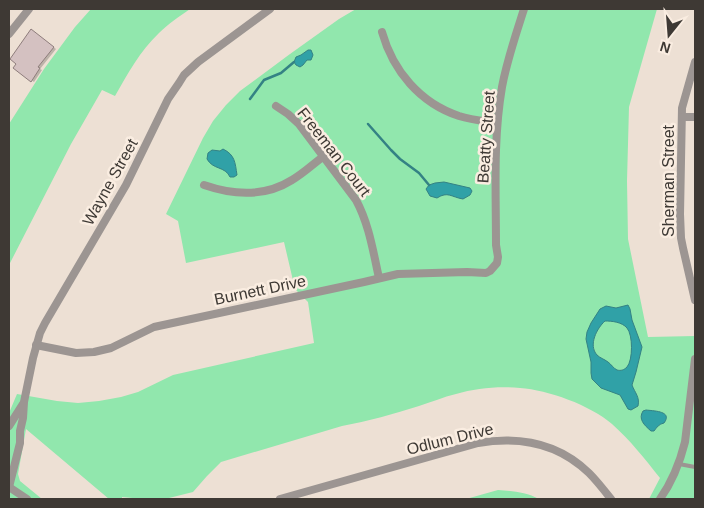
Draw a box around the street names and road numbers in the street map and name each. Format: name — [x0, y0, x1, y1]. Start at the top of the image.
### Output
street label: Beatty Street — [474, 90, 498, 184]
street label: Freeman Court — [294, 104, 374, 200]
street label: Sherman Street — [660, 124, 677, 237]
street label: Wayne Street — [79, 135, 141, 228]
street label: Burnett Drive — [213, 272, 308, 308]
street label: Odlum Drive — [405, 420, 495, 458]

